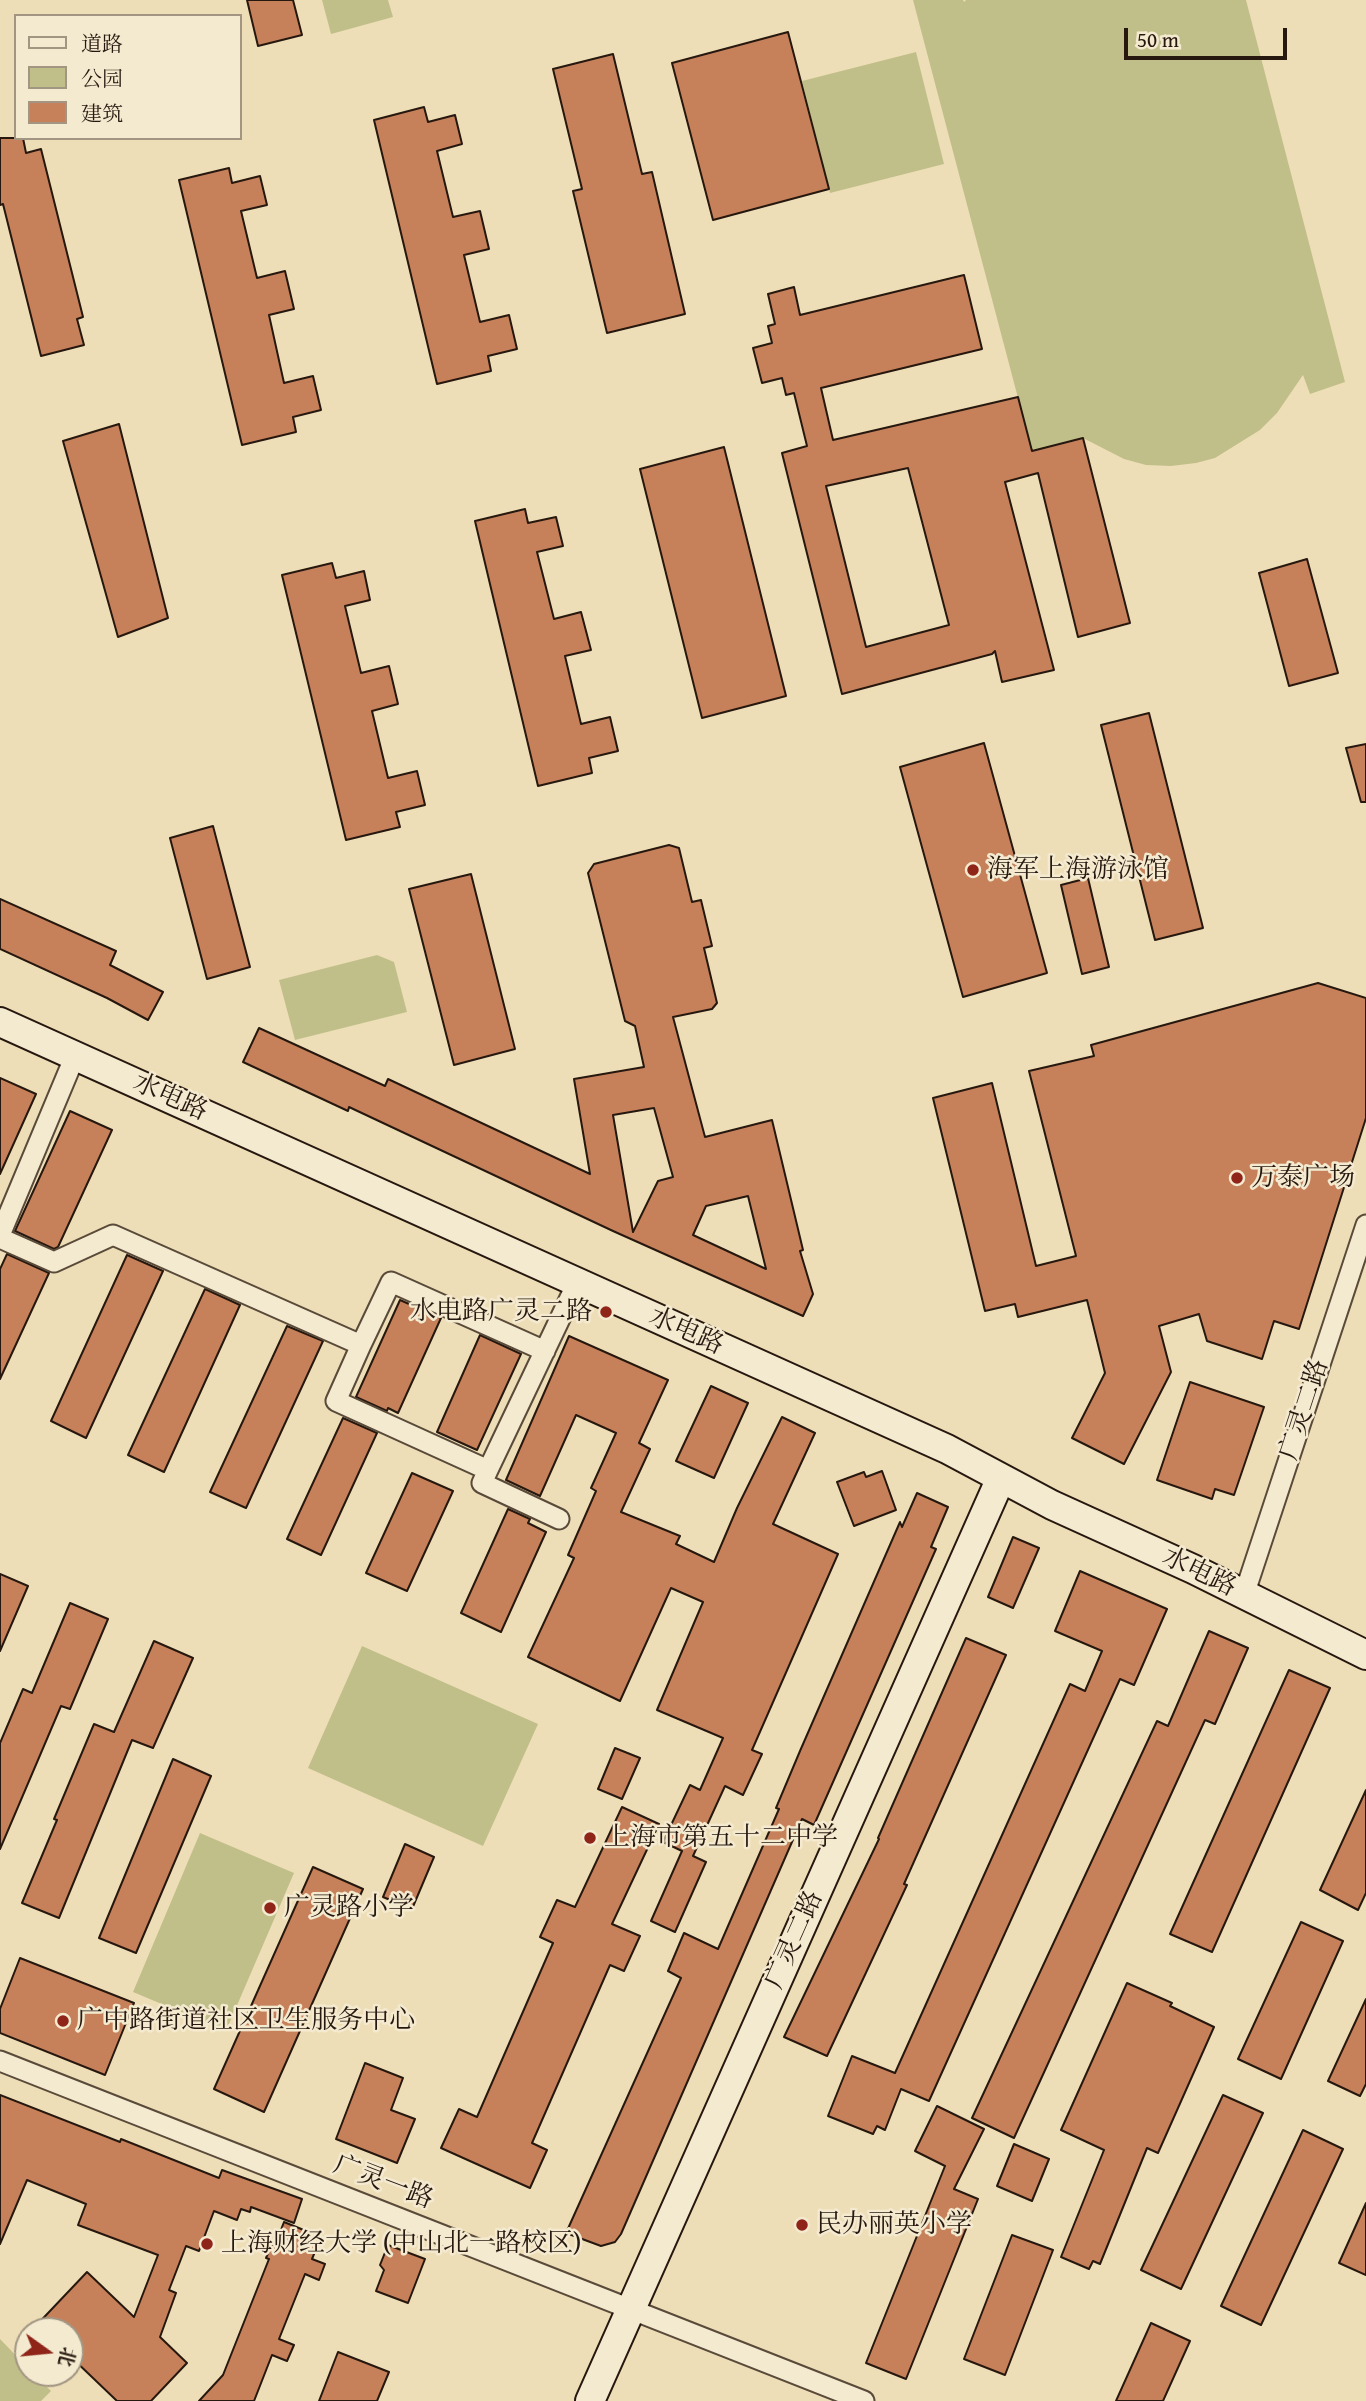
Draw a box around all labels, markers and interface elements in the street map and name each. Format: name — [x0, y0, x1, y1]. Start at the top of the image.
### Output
legend — [14, 14, 242, 140]
scale bar — [1128, 14, 1291, 58]
text: 50 m — [1137, 24, 1179, 55]
text: 道路 — [81, 28, 123, 59]
text: 公园 — [81, 63, 123, 94]
text: 建筑 — [81, 98, 123, 129]
place label: 海军上海游泳馆 — [987, 854, 1169, 886]
marker: 海军上海游泳馆 — [965, 862, 981, 878]
street label: 水电路 — [128, 1068, 212, 1128]
place label: 万泰广场 — [1251, 1162, 1355, 1194]
marker: 万泰广场 — [1229, 1170, 1245, 1186]
place label: 水电路广灵二路 — [410, 1296, 592, 1328]
street label: 水电路 — [644, 1302, 728, 1362]
marker: 水电路广灵二路 — [598, 1304, 614, 1320]
street label: 广灵二路 — [1274, 1356, 1336, 1464]
street label: 水电路 — [1157, 1542, 1241, 1604]
place label: 上海市第五十二中学 — [604, 1822, 838, 1854]
marker: 上海市第五十二中学 — [582, 1830, 598, 1846]
street label: 广灵二路 — [760, 1886, 830, 1994]
place label: 广灵路小学 — [284, 1892, 414, 1924]
marker: 广灵路小学 — [262, 1900, 278, 1916]
place label: 广中路街道社区卫生服务中心 — [77, 2005, 415, 2037]
marker: 广中路街道社区卫生服务中心 — [55, 2013, 71, 2029]
street label: 广灵一路 — [329, 2150, 437, 2216]
place label: 民办丽英小学 — [816, 2209, 972, 2241]
marker: 民办丽英小学 — [794, 2217, 810, 2233]
place label: 上海财经大学 (中山北一路校区) — [221, 2228, 581, 2260]
marker: 上海财经大学 (中山北一路校区) — [199, 2236, 215, 2252]
north arrow — [14, 2317, 84, 2387]
text: 北 — [51, 2344, 83, 2370]

